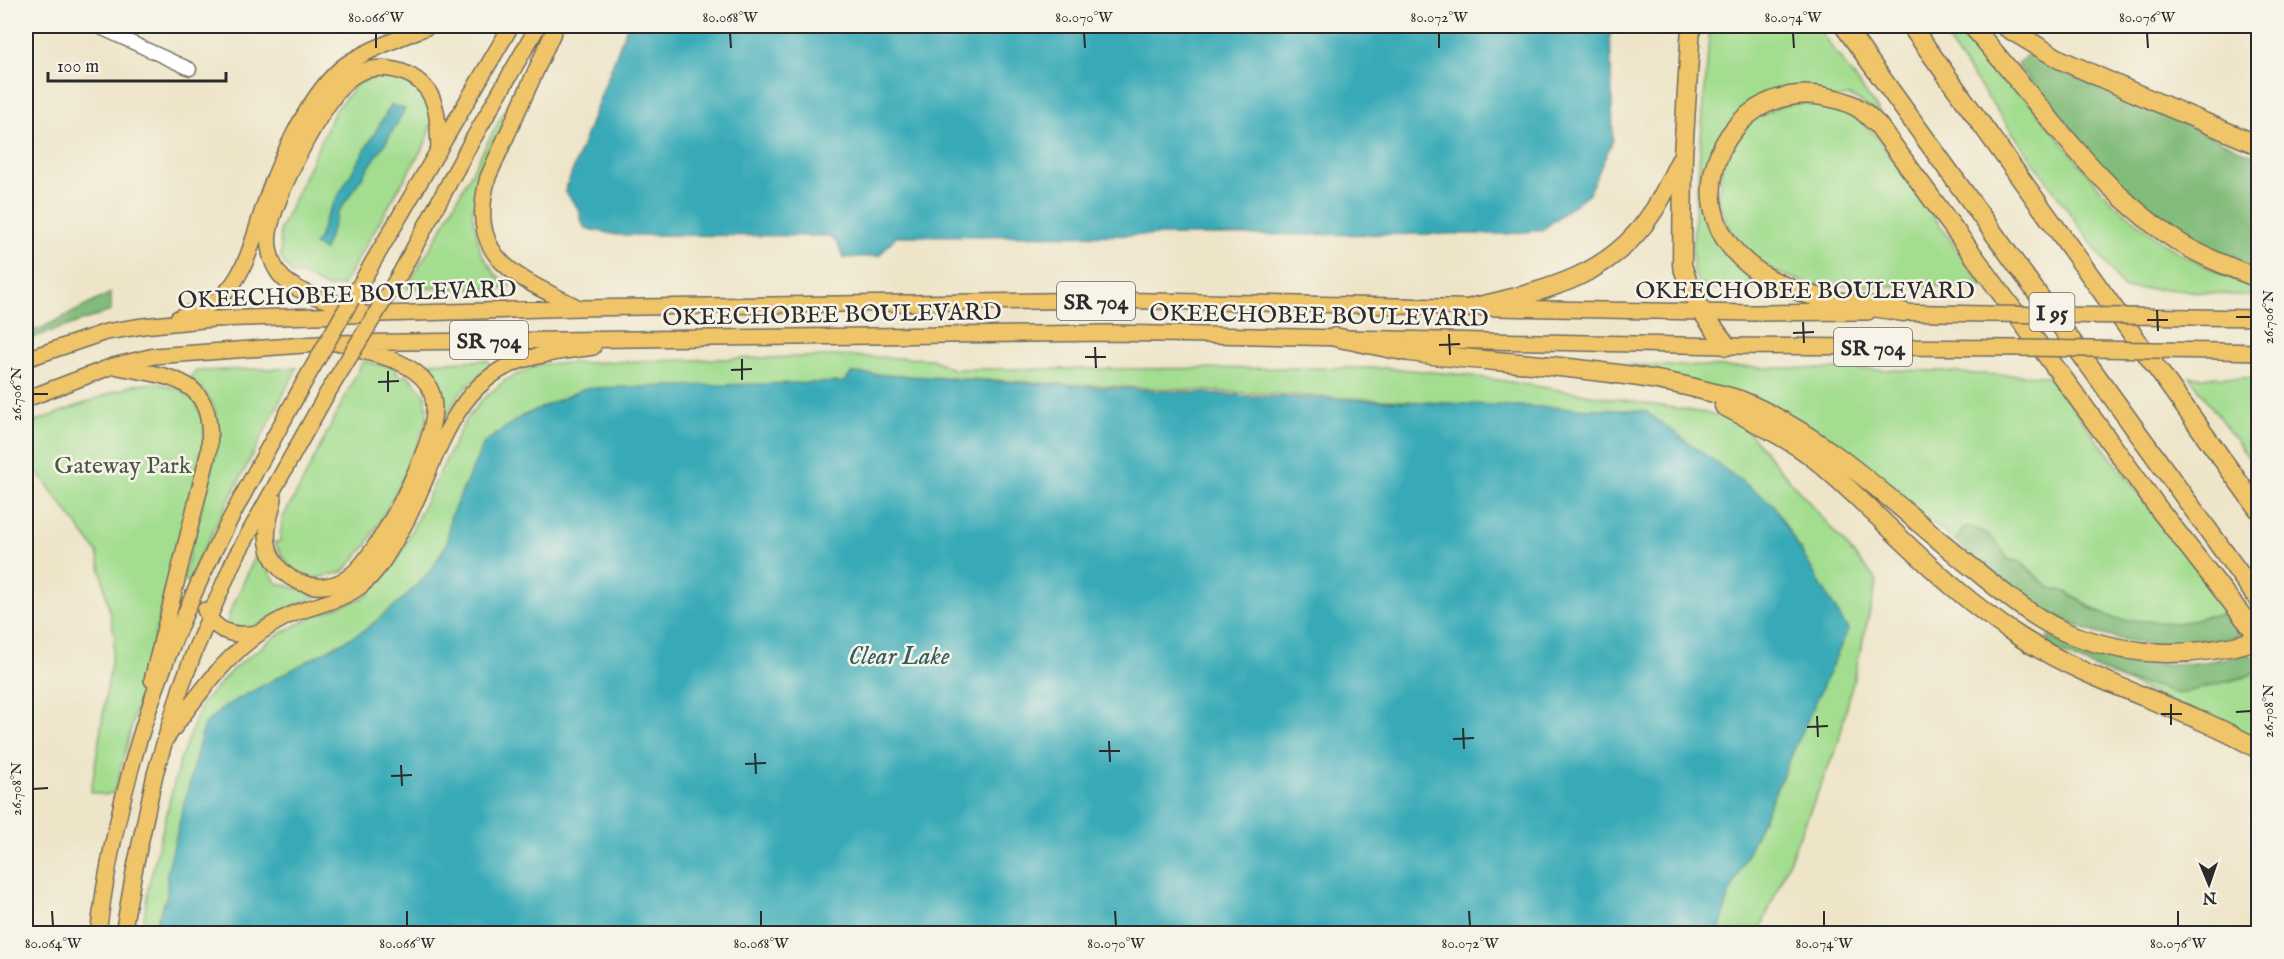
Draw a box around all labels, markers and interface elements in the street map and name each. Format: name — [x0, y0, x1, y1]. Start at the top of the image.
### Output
text: 80.066°W — [348, 8, 404, 27]
text: 80.068°W — [702, 8, 758, 27]
text: 80.070°W — [1055, 8, 1113, 27]
text: 80.072°W — [1411, 8, 1468, 27]
text: 80.074°W — [1764, 8, 1822, 27]
text: 80.076°W — [2119, 8, 2176, 27]
scale bar — [48, 45, 226, 83]
text: 100 m — [57, 56, 99, 79]
street label: OKEECHOBEE BOULEVARD — [177, 274, 517, 317]
street label: OKEECHOBEE BOULEVARD — [1635, 276, 1975, 307]
road number: SR 704 — [1057, 282, 1135, 320]
text: 26.706°N — [2259, 290, 2278, 344]
road number: I 95 — [2030, 293, 2074, 331]
street label: OKEECHOBEE BOULEVARD — [662, 297, 1002, 334]
street label: OKEECHOBEE BOULEVARD — [1149, 298, 1489, 335]
road number: SR 704 — [450, 321, 528, 359]
road number: SR 704 — [1834, 328, 1912, 366]
text: 26.706°N — [7, 367, 26, 421]
park label: Gateway Park — [54, 451, 192, 482]
water label: Clear Lake — [848, 640, 950, 673]
text: 26.708°N — [2259, 684, 2278, 738]
text: 26.708°N — [7, 762, 26, 816]
north arrow — [2179, 854, 2239, 914]
text: N — [2202, 887, 2218, 907]
text: 80.064°W — [25, 934, 82, 953]
text: 80.066°W — [379, 934, 435, 953]
text: 80.068°W — [733, 934, 789, 953]
text: 80.070°W — [1087, 934, 1145, 953]
text: 80.072°W — [1442, 934, 1499, 953]
text: 80.074°W — [1795, 934, 1853, 953]
text: 80.076°W — [2150, 934, 2207, 953]

